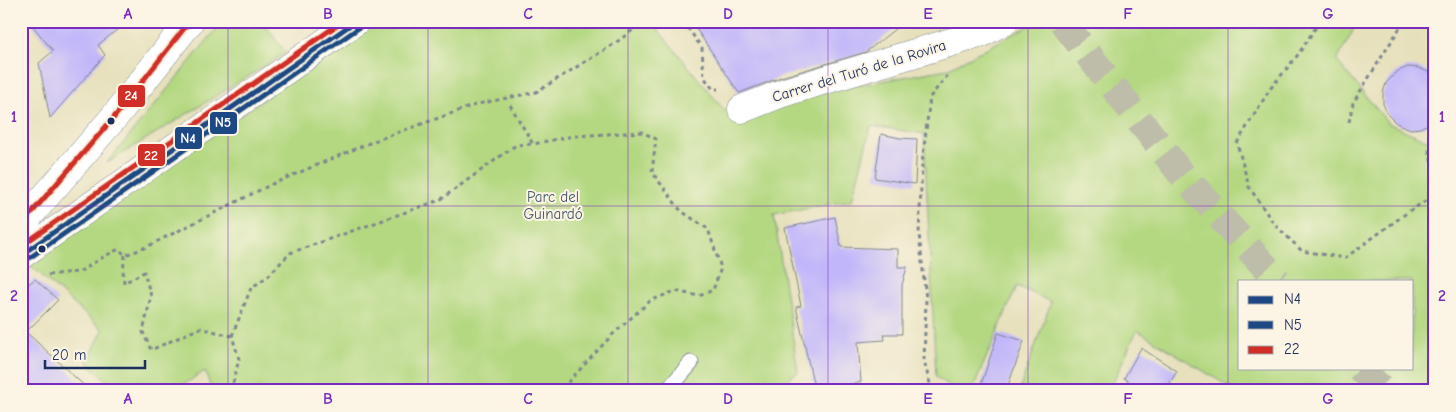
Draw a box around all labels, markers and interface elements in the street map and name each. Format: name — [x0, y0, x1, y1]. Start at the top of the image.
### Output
text: A — [124, 5, 133, 23]
text: B — [323, 5, 333, 23]
text: C — [523, 5, 533, 23]
text: D — [723, 5, 733, 23]
text: E — [923, 5, 933, 23]
text: F — [1123, 5, 1133, 23]
text: G — [1322, 5, 1334, 23]
street label: Carrer del Turó de la Rovira — [770, 36, 948, 106]
line badge: 24 — [117, 84, 146, 108]
text: 24 — [124, 87, 138, 104]
text: 1 — [11, 108, 17, 126]
text: 1 — [1439, 108, 1445, 126]
line badge: N5 — [209, 111, 238, 135]
text: N5 — [215, 114, 231, 131]
unlabelled marker — [106, 116, 116, 126]
line badge: N4 — [174, 126, 203, 150]
text: N4 — [180, 130, 196, 147]
line badge: 22 — [137, 143, 166, 167]
text: 22 — [144, 147, 158, 164]
park label: Parc del Guinardó — [523, 188, 583, 223]
unlabelled marker — [37, 244, 47, 254]
legend — [1238, 280, 1414, 370]
text: 2 — [10, 287, 18, 305]
text: 2 — [1438, 287, 1446, 305]
text: N4 — [1284, 290, 1301, 308]
text: N5 — [1284, 316, 1302, 334]
scale bar — [45, 337, 145, 369]
text: 22 — [1284, 340, 1300, 358]
text: 20 m — [52, 346, 86, 364]
text: A — [124, 390, 133, 408]
text: B — [323, 390, 333, 408]
text: C — [523, 390, 533, 408]
text: D — [723, 390, 733, 408]
text: E — [923, 390, 933, 408]
text: F — [1123, 390, 1133, 408]
text: G — [1322, 390, 1334, 408]

